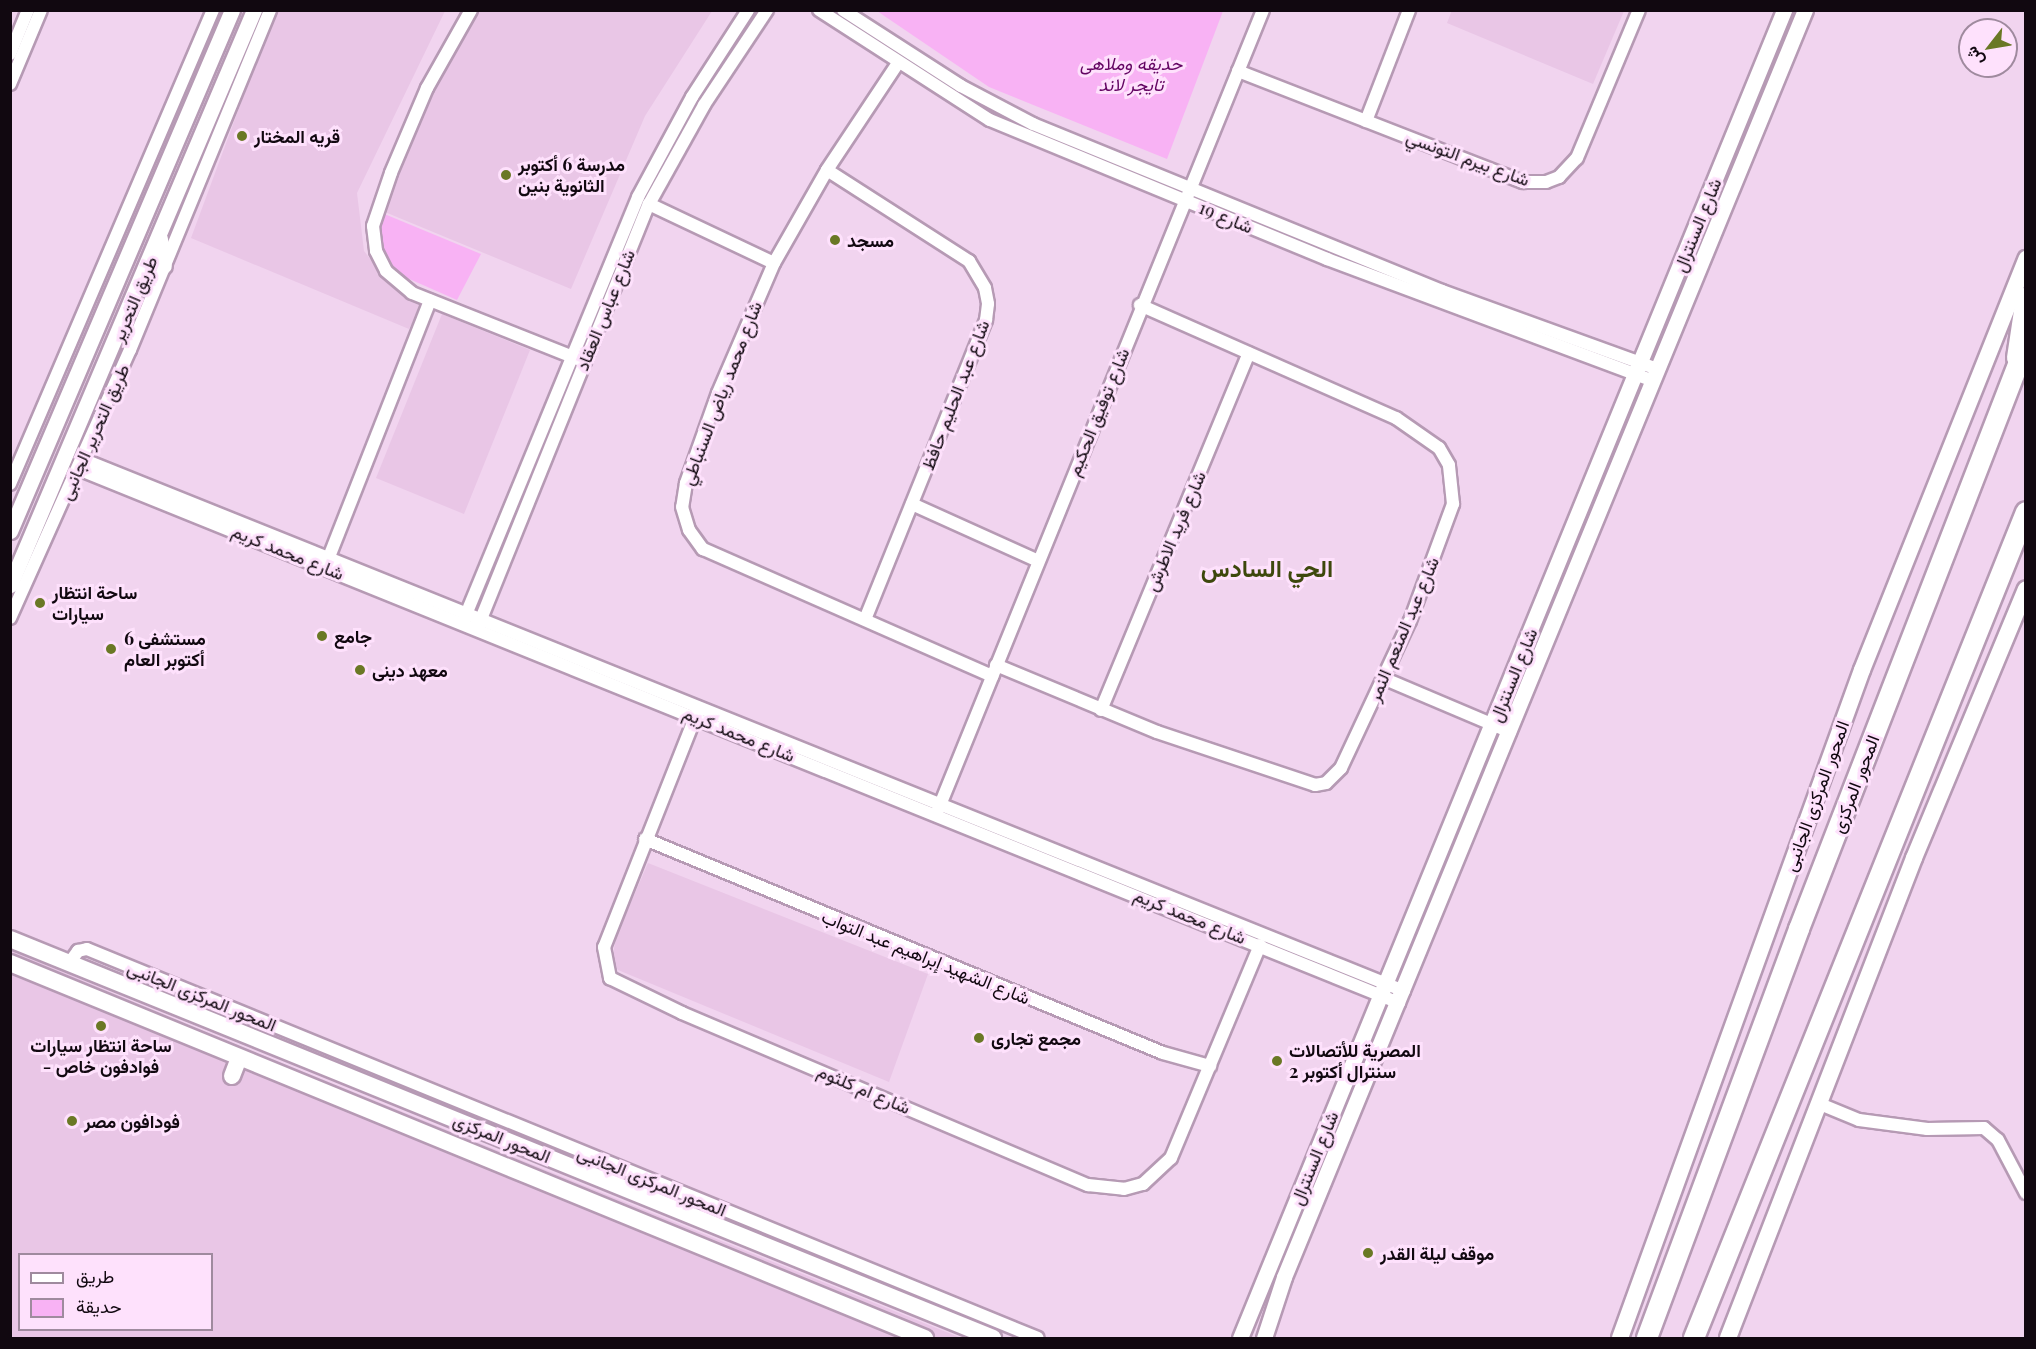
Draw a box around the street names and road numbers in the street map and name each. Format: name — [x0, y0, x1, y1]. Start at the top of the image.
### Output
street label: شارع بيرم التونسي — [1403, 126, 1533, 190]
street label: شارع السنترال — [1668, 175, 1726, 275]
street label: شارع 19 — [1196, 196, 1256, 238]
street label: شارع عباس العقاد — [571, 246, 639, 374]
street label: طريق التحرير — [106, 253, 162, 345]
street label: شارع محمد رياض السنباطي — [676, 298, 766, 488]
street label: شارع عبد الحليم حافظ — [916, 317, 994, 473]
street label: شارع توفيق الحكيم — [1062, 345, 1134, 479]
street label: طريق التحرير الجانبى — [54, 361, 134, 503]
street label: شارع فريد الاطرش — [1140, 468, 1210, 594]
street label: شارع محمد كريم — [229, 520, 347, 584]
street label: شارع عبد المنعم النمر — [1363, 553, 1443, 705]
street label: شارع السنترال — [1484, 625, 1542, 725]
street label: شارع محمد كريم — [680, 702, 798, 766]
street label: المحور المركزى الجانبى — [1779, 718, 1853, 874]
street label: المحور المركزى — [1826, 732, 1884, 836]
street label: شارع محمد كريم — [1131, 884, 1249, 948]
street label: شارع الشهيد إبراهيم عبد التواب — [819, 905, 1033, 1009]
street label: المحور المركزى الجانبى — [124, 956, 280, 1036]
street label: شارع ام كلثوم — [814, 1060, 914, 1118]
street label: شارع السنترال — [1285, 1108, 1343, 1208]
street label: المحور المركزى — [450, 1109, 554, 1167]
street label: المحور المركزى الجانبى — [574, 1141, 730, 1221]

